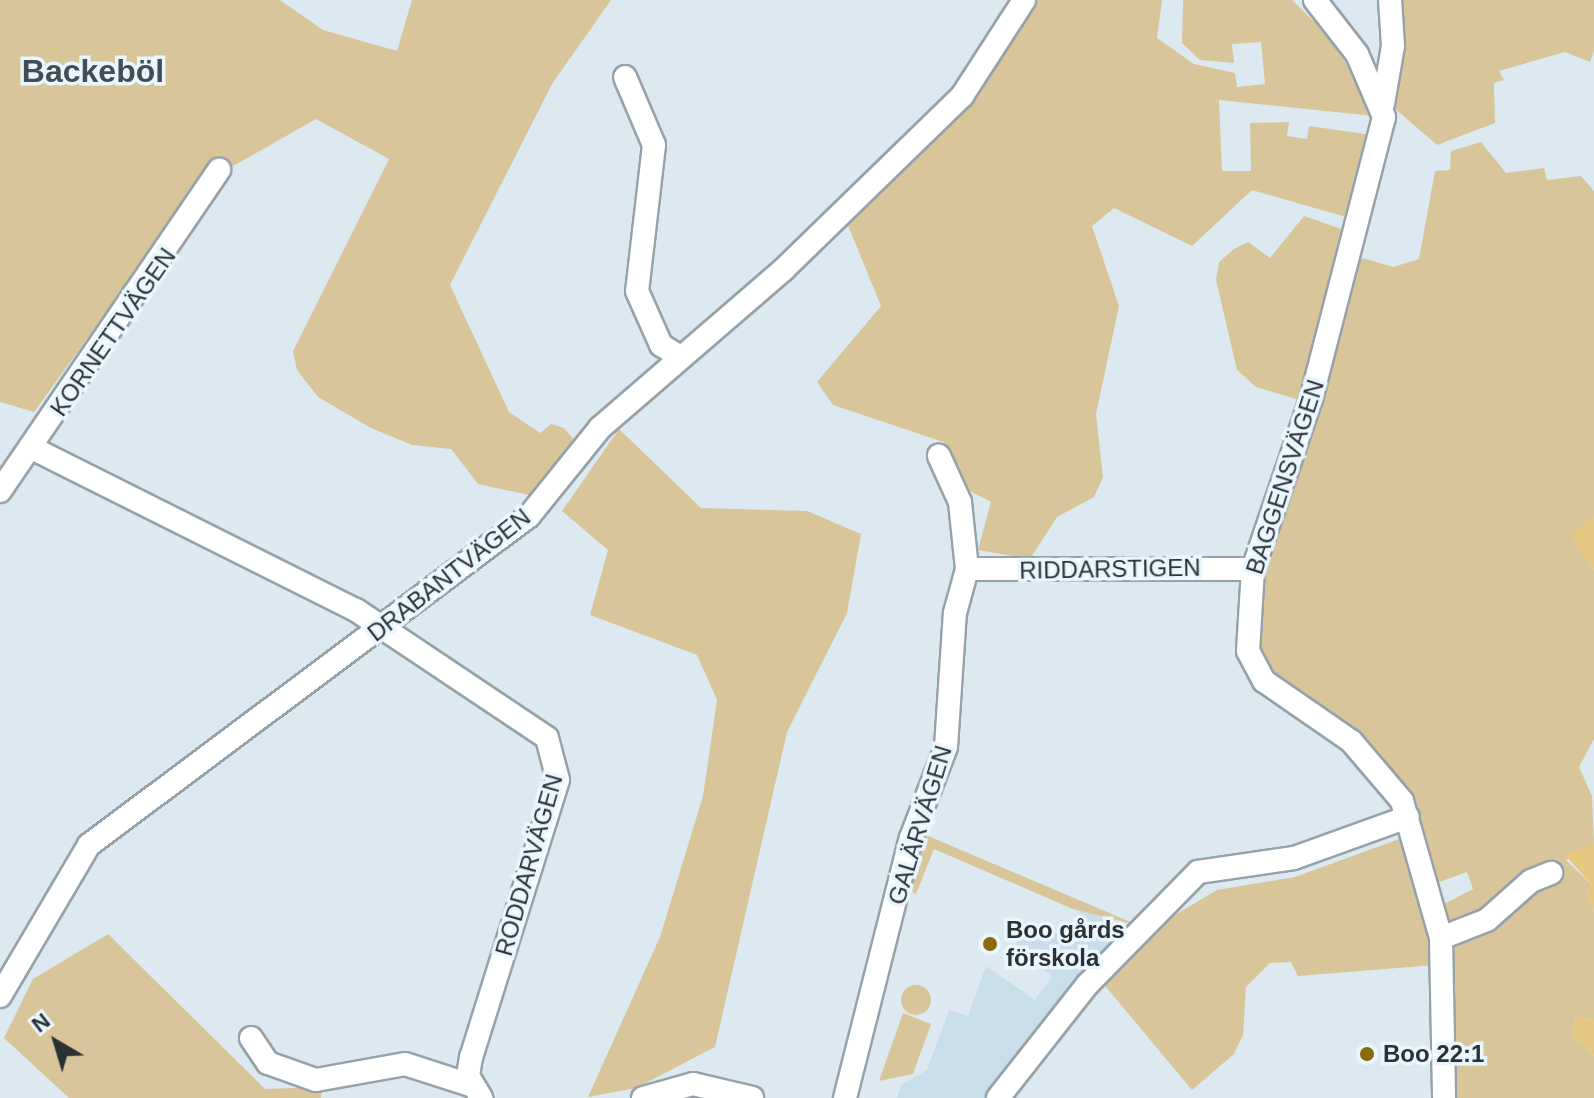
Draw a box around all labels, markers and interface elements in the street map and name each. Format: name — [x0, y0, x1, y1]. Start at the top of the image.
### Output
district label: Backeböl — [22, 52, 164, 90]
street label: KORNETTVÄGEN — [44, 242, 182, 422]
street label: BAGGENSVÄGEN — [1240, 376, 1330, 578]
street label: DRABANTVÄGEN — [362, 502, 536, 648]
street label: RIDDARSTIGEN — [1019, 553, 1201, 585]
street label: GALÄRVÄGEN — [882, 742, 958, 908]
street label: RODDARVÄGEN — [489, 771, 569, 959]
place label: Boo gårds förskola — [1006, 916, 1125, 972]
marker: Boo gårds förskola — [981, 935, 999, 953]
north arrow — [16, 1002, 96, 1082]
text: N — [27, 1008, 55, 1037]
place label: Boo 22:1 — [1383, 1040, 1484, 1068]
marker: Boo 22:1 — [1358, 1045, 1376, 1063]

